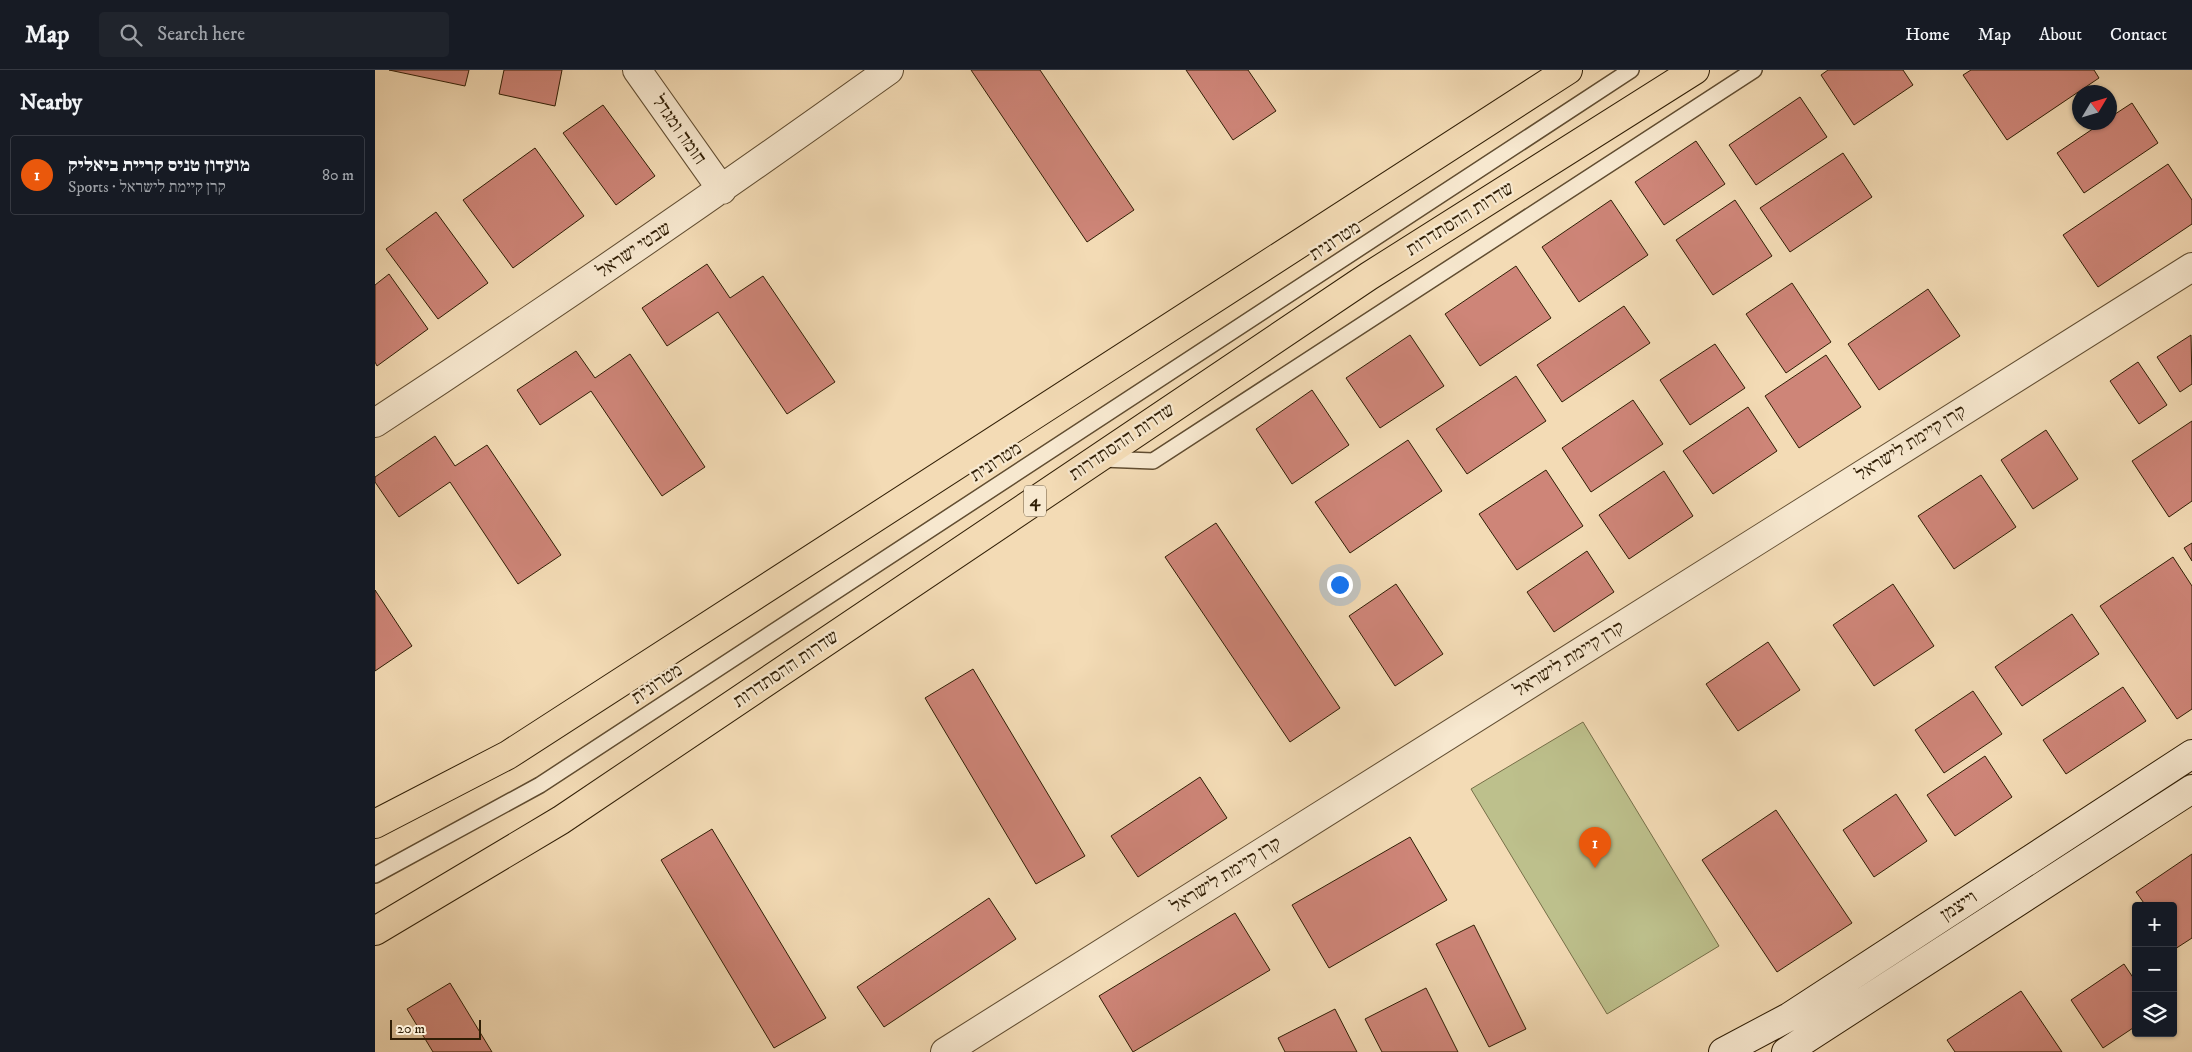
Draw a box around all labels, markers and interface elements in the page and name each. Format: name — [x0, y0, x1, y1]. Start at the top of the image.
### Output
search box — [99, 12, 449, 57]
text: Map — [25, 20, 69, 50]
icon: search — [117, 21, 145, 49]
text: Search here — [157, 23, 245, 46]
text: Home — [1905, 24, 1950, 46]
text: Map — [1978, 24, 2011, 46]
text: About — [2039, 24, 2082, 46]
text: Contact — [2110, 24, 2167, 46]
north arrow — [2072, 85, 2117, 130]
text: Nearby — [20, 90, 82, 116]
street label: חומה ומגדל — [647, 91, 711, 169]
text: מועדון טניס קריית ביאליק — [68, 154, 250, 177]
text: 1 — [34, 165, 40, 185]
text: 80 m — [322, 165, 354, 185]
text: Sports · קרן קיימת לישראל — [68, 177, 226, 197]
street label: שדרות ההסתדרות — [1402, 177, 1518, 261]
street label: מטרונית — [1305, 216, 1365, 266]
street label: שבטי ישראל — [592, 217, 676, 283]
street label: שדרות ההסתדרות — [1065, 398, 1179, 486]
street label: קרן קיימת לישראל — [1851, 400, 1971, 486]
street label: מטרונית — [966, 437, 1026, 487]
road number: 4 — [1024, 486, 1046, 516]
your location — [1327, 572, 1353, 598]
street label: קרן קיימת לישראל — [1509, 616, 1629, 702]
street label: שדרות ההסתדרות — [729, 625, 843, 713]
street label: מטרונית — [627, 659, 687, 709]
pin: 1 — [1579, 827, 1611, 868]
street label: קרן קיימת לישראל — [1166, 832, 1286, 918]
street label: וייצמן — [1936, 886, 1982, 926]
map controls — [2132, 902, 2177, 1037]
button: + — [2132, 902, 2177, 947]
button: − — [2132, 947, 2177, 992]
button: layers — [2132, 992, 2177, 1037]
scale bar — [390, 1017, 481, 1040]
text: 20 m — [397, 1020, 425, 1038]

